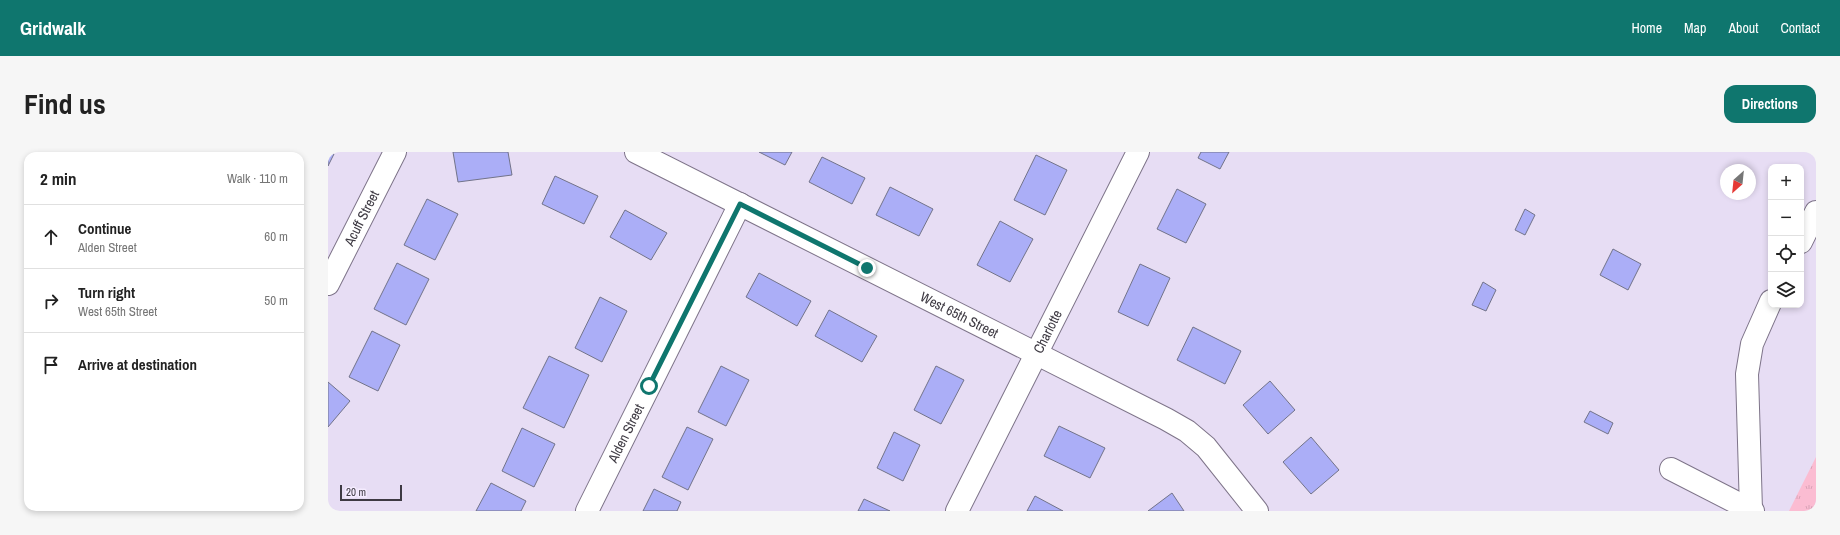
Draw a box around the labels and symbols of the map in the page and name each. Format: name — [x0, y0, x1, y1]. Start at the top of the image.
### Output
north arrow — [1720, 164, 1756, 200]
street label: Acuff Street — [339, 187, 383, 250]
route end — [858, 259, 876, 277]
street label: West 65th Street — [917, 288, 1002, 342]
street label: Charlotte — [1029, 307, 1066, 356]
route start — [640, 377, 658, 395]
street label: Alden Street — [603, 401, 648, 466]
scale bar — [340, 483, 402, 502]

